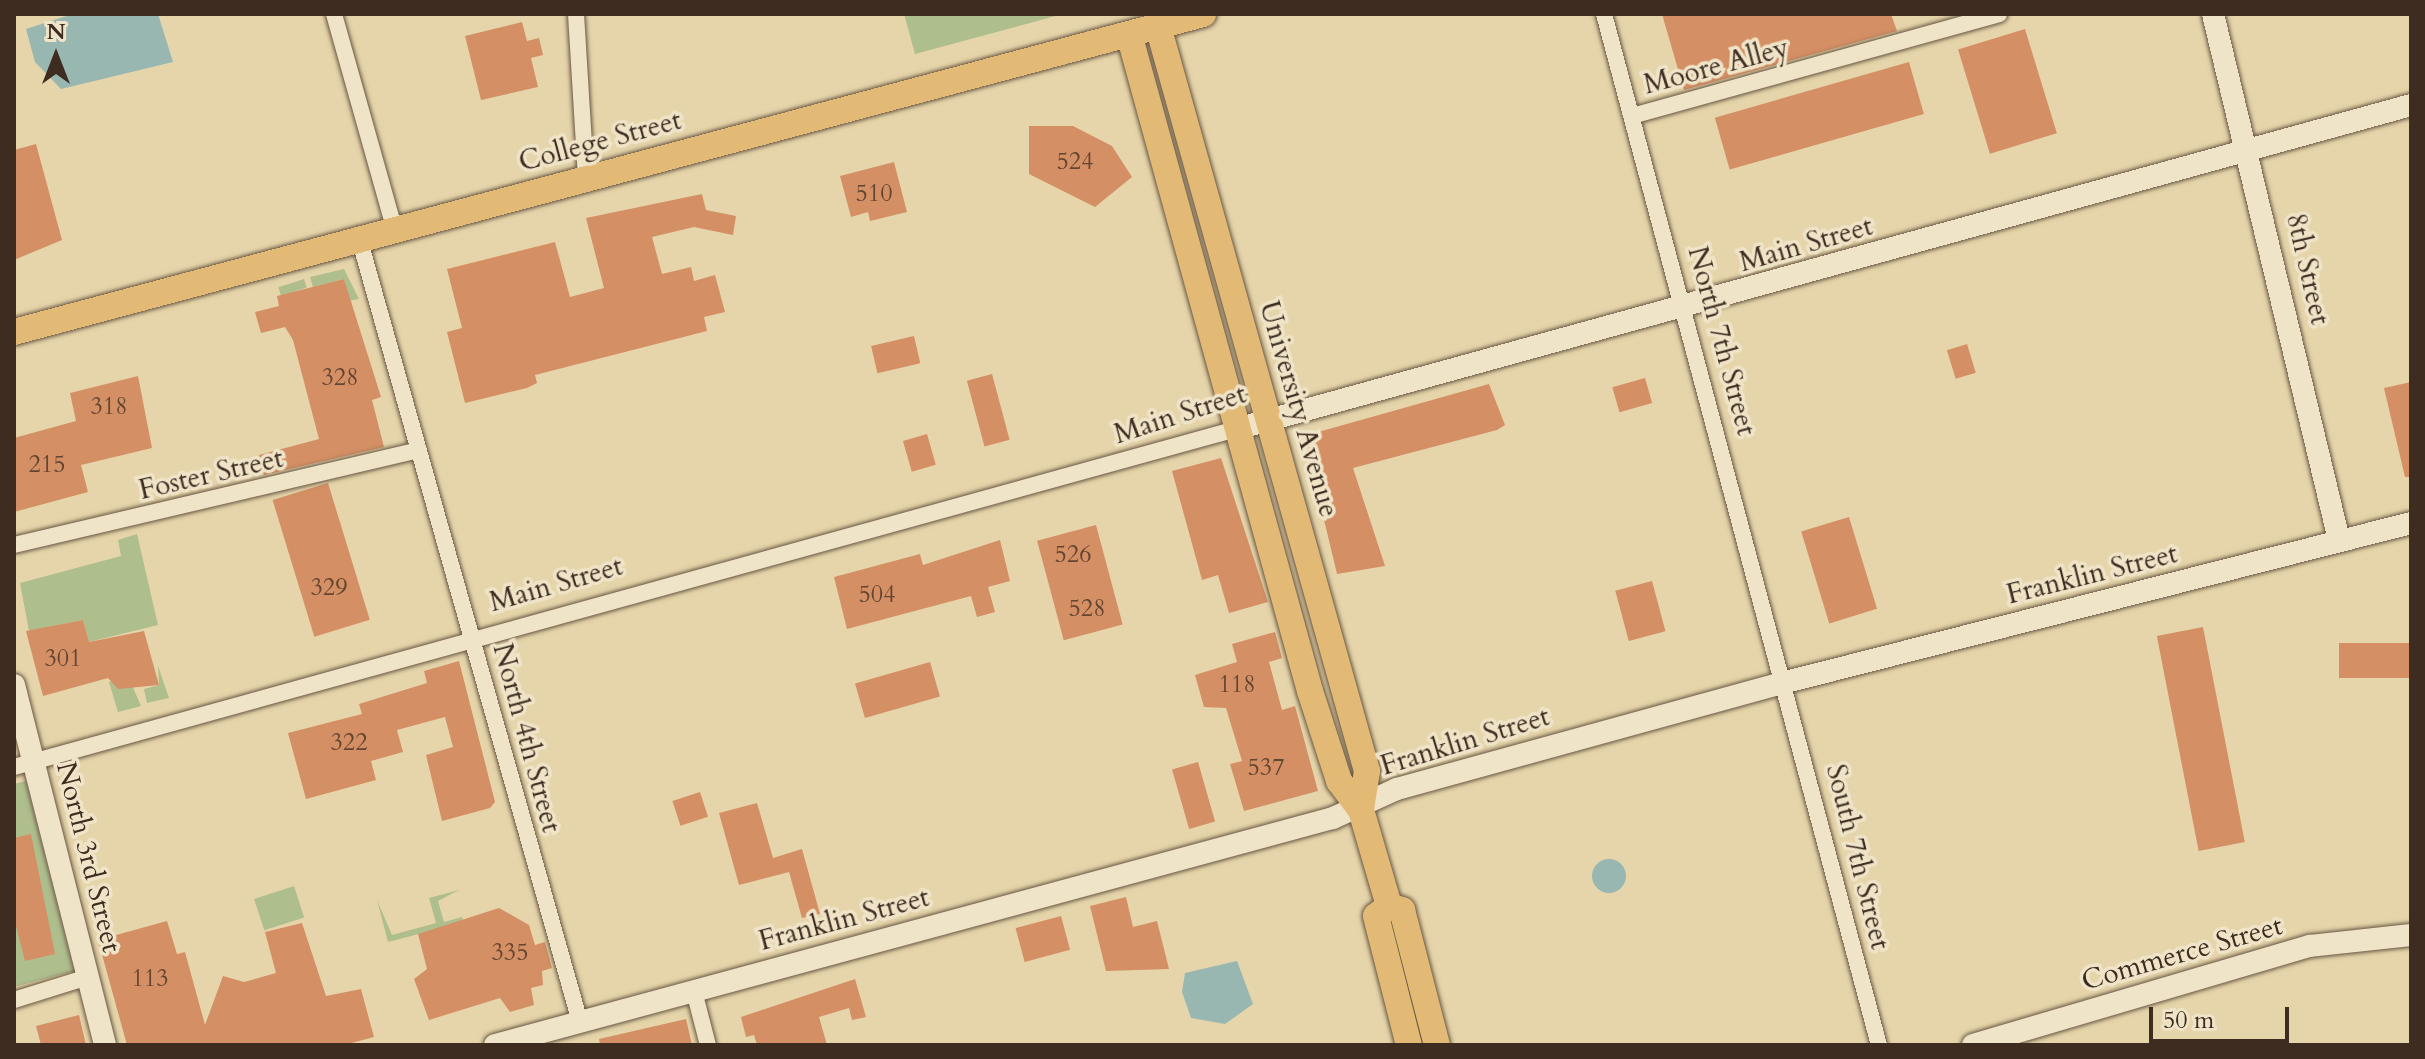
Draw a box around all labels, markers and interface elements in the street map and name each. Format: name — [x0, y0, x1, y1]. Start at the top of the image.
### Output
north arrow — [16, 16, 96, 96]
text: N — [46, 17, 66, 47]
street label: Moore Alley — [1640, 31, 1792, 101]
street label: College Street — [515, 103, 685, 179]
house number: 524 — [1057, 148, 1093, 176]
house number: 510 — [856, 180, 892, 208]
street label: Main Street — [1735, 209, 1877, 279]
street label: 8th Street — [2279, 210, 2337, 328]
street label: North 7th Street — [1681, 243, 1763, 439]
street label: University Avenue — [1252, 297, 1346, 521]
house number: 328 — [322, 364, 358, 392]
street label: Main Street — [1110, 377, 1250, 451]
house number: 318 — [91, 393, 127, 421]
street label: Foster Street — [136, 441, 286, 507]
house number: 215 — [29, 451, 65, 479]
street label: Franklin Street — [2003, 537, 2181, 611]
house number: 526 — [1055, 541, 1091, 569]
street label: Main Street — [485, 549, 627, 619]
house number: 329 — [311, 574, 347, 602]
house number: 504 — [859, 581, 895, 609]
house number: 528 — [1069, 595, 1105, 623]
street label: North 4th Street — [486, 640, 568, 836]
house number: 301 — [45, 645, 81, 673]
house number: 118 — [1219, 671, 1255, 699]
street label: Franklin Street — [1376, 699, 1554, 783]
house number: 322 — [331, 729, 367, 757]
house number: 537 — [1248, 754, 1284, 782]
street label: North 3rd Street — [49, 758, 129, 956]
street label: South 7th Street — [1819, 761, 1897, 953]
street label: Franklin Street — [755, 880, 933, 958]
street label: Commerce Street — [2078, 908, 2286, 998]
house number: 335 — [492, 939, 528, 967]
house number: 113 — [132, 965, 168, 993]
scale bar — [2153, 991, 2293, 1041]
text: 50 m — [2163, 1004, 2214, 1037]

